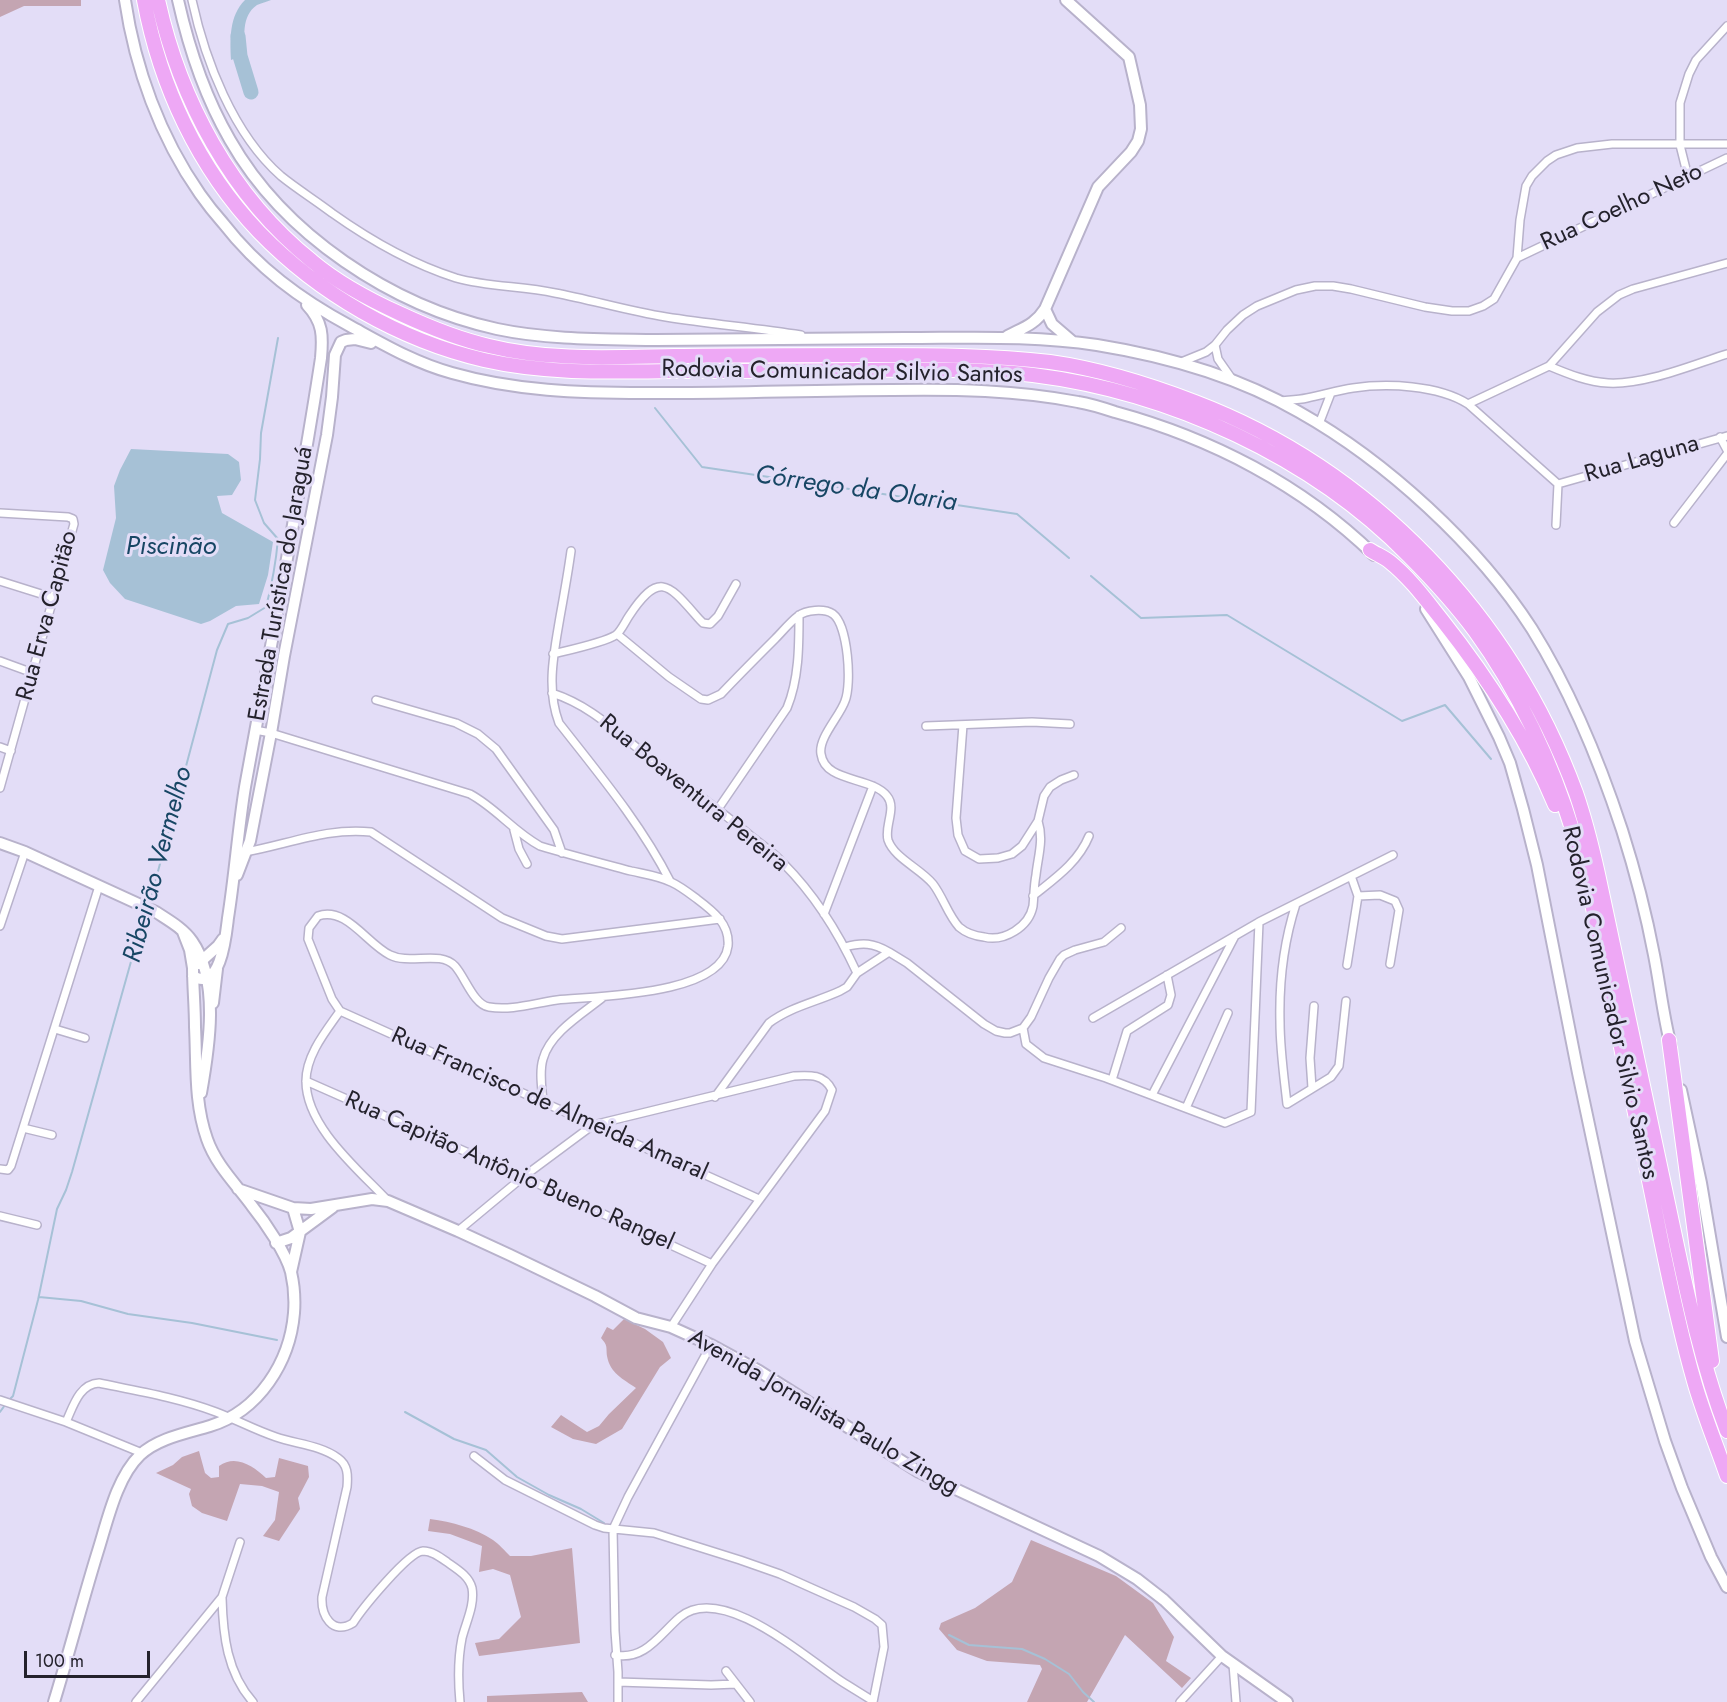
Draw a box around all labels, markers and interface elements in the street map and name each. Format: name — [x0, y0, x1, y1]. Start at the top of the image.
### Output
street label: Rua Coelho Neto — [1537, 158, 1707, 258]
street label: Rodovia Comunicador Silvio Santos — [661, 355, 1023, 391]
street label: Rua Laguna — [1582, 430, 1702, 490]
street label: Estrada Turística do Jaraguá — [244, 445, 320, 723]
water label: Córrego da Olaria — [753, 460, 959, 520]
street label: Rua Erva Capitão — [11, 528, 85, 704]
water label: Piscinão — [126, 532, 216, 564]
street label: Rua Boaventura Pereira — [593, 709, 793, 879]
water label: Ribeirão Vermelho — [118, 764, 200, 966]
street label: Rodovia Comunicador Silvio Santos — [1554, 824, 1664, 1182]
street label: Rua Francisco de Almeida Amaral — [386, 1022, 712, 1188]
street label: Rua Capitão Antônio Bueno Rangel — [340, 1086, 678, 1258]
street label: Avenida Jornalista Paulo Zingg — [683, 1324, 963, 1502]
scale bar — [27, 1639, 153, 1677]
text: 100 m — [35, 1648, 84, 1674]

